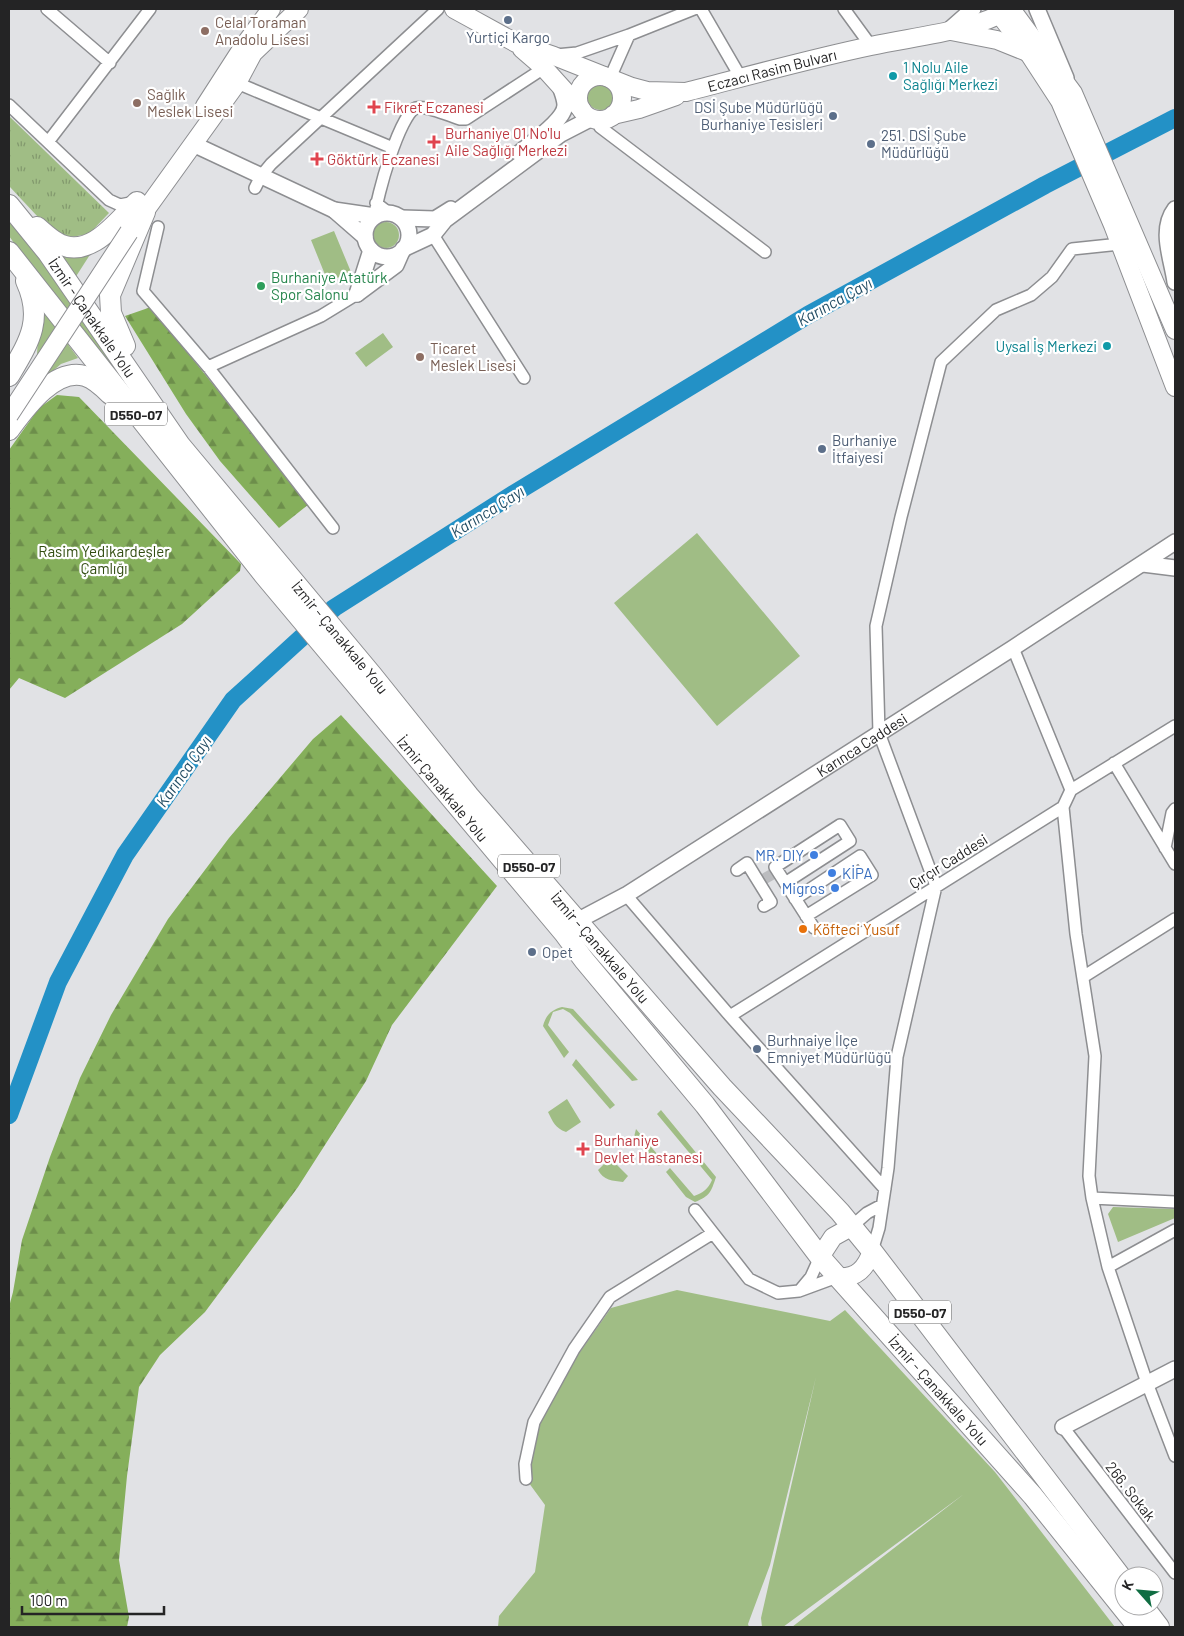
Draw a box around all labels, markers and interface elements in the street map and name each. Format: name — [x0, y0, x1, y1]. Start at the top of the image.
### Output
place label: Celal Toraman Anadolu Lisesi — [215, 13, 309, 48]
marker: Yurtiçi Kargo — [502, 14, 514, 26]
marker: Celal Toraman Anadolu Lisesi — [199, 25, 211, 37]
place label: Yurtiçi Kargo — [466, 28, 550, 46]
street label: Eczacı Rasim Bulvarı — [705, 45, 838, 95]
place label: 1 Nolu Aile Sağlığı Merkezi — [903, 58, 998, 93]
marker: 1 Nolu Aile Sağlığı Merkezi — [887, 70, 899, 82]
place label: Sağlık Meslek Lisesi — [147, 85, 233, 120]
marker: Sağlık Meslek Lisesi — [131, 97, 143, 109]
place label: Fikret Eczanesi — [384, 98, 484, 116]
place label: DSİ Şube Müdürlüğü Burhaniye Tesisleri — [694, 98, 823, 133]
marker: Fikret Eczanesi — [368, 101, 380, 113]
marker: DSİ Şube Müdürlüğü Burhaniye Tesisleri — [827, 110, 839, 122]
place label: Burhaniye 01 No'lu Aile Sağlığı Merkezi — [445, 124, 568, 159]
place label: 251. DSİ Şube Müdürlüğü — [881, 126, 967, 161]
marker: Burhaniye 01 No'lu Aile Sağlığı Merkezi — [427, 135, 441, 149]
marker: 251. DSİ Şube Müdürlüğü — [865, 138, 877, 150]
place label: Göktürk Eczanesi — [327, 150, 439, 168]
marker: Göktürk Eczanesi — [311, 153, 323, 165]
street label: İzmir - Çanakkale Yolu — [45, 254, 140, 381]
place label: Burhaniye Atatürk Spor Salonu — [271, 268, 388, 303]
water label: Karınca Çayı — [793, 273, 875, 329]
marker: Burhaniye Atatürk Spor Salonu — [255, 280, 267, 292]
place label: Uysal İş Merkezi — [995, 337, 1097, 355]
place label: Ticaret Meslek Lisesi — [430, 339, 516, 374]
marker: Uysal İş Merkezi — [1101, 340, 1113, 352]
marker: Ticaret Meslek Lisesi — [414, 351, 426, 363]
road number: D550-07 — [105, 402, 167, 426]
place label: Burhaniye İtfaiyesi — [832, 431, 897, 466]
marker: Burhaniye İtfaiyesi — [816, 443, 828, 455]
water label: Karınca Çayı — [447, 481, 527, 541]
park label: Rasim Yedikardeşler Çamlığı — [38, 542, 170, 577]
street label: İzmir - Çanakkale Yolu — [288, 577, 392, 697]
street label: Karınca Caddesi — [813, 709, 910, 780]
water label: Karınca Çayı — [151, 732, 215, 810]
street label: İzmir Çanakkale Yolu — [394, 732, 492, 845]
street label: Çırçır Caddesi — [905, 830, 991, 892]
place label: MR. DIY — [755, 846, 804, 864]
marker: MR. DIY — [808, 849, 820, 861]
road number: D550-07 — [498, 854, 560, 878]
place label: KİPA — [842, 864, 873, 882]
marker: KİPA — [826, 867, 838, 879]
place label: Migros — [782, 879, 825, 897]
marker: Migros — [829, 882, 841, 894]
street label: İzmir - Çanakkale Yolu — [547, 888, 653, 1007]
place label: Köfteci Yusuf — [813, 920, 900, 938]
marker: Köfteci Yusuf — [797, 923, 809, 935]
place label: Opet — [542, 943, 573, 961]
marker: Opet — [526, 946, 538, 958]
place label: Burhnaiye İlçe Emniyet Müdürlüğü — [767, 1031, 892, 1066]
marker: Burhnaiye İlçe Emniyet Müdürlüğü — [751, 1043, 763, 1055]
place label: Burhaniye Devlet Hastanesi — [594, 1131, 703, 1166]
marker: Burhaniye Devlet Hastanesi — [576, 1142, 590, 1156]
road number: D550-07 — [889, 1300, 951, 1324]
street label: İzmir - Çanakkale Yolu — [885, 1332, 992, 1449]
street label: 266. Sokak — [1102, 1458, 1160, 1525]
north arrow — [1114, 1566, 1164, 1616]
text: K — [1117, 1577, 1137, 1593]
scale bar — [22, 1584, 165, 1616]
text: 100 m — [30, 1591, 68, 1609]

